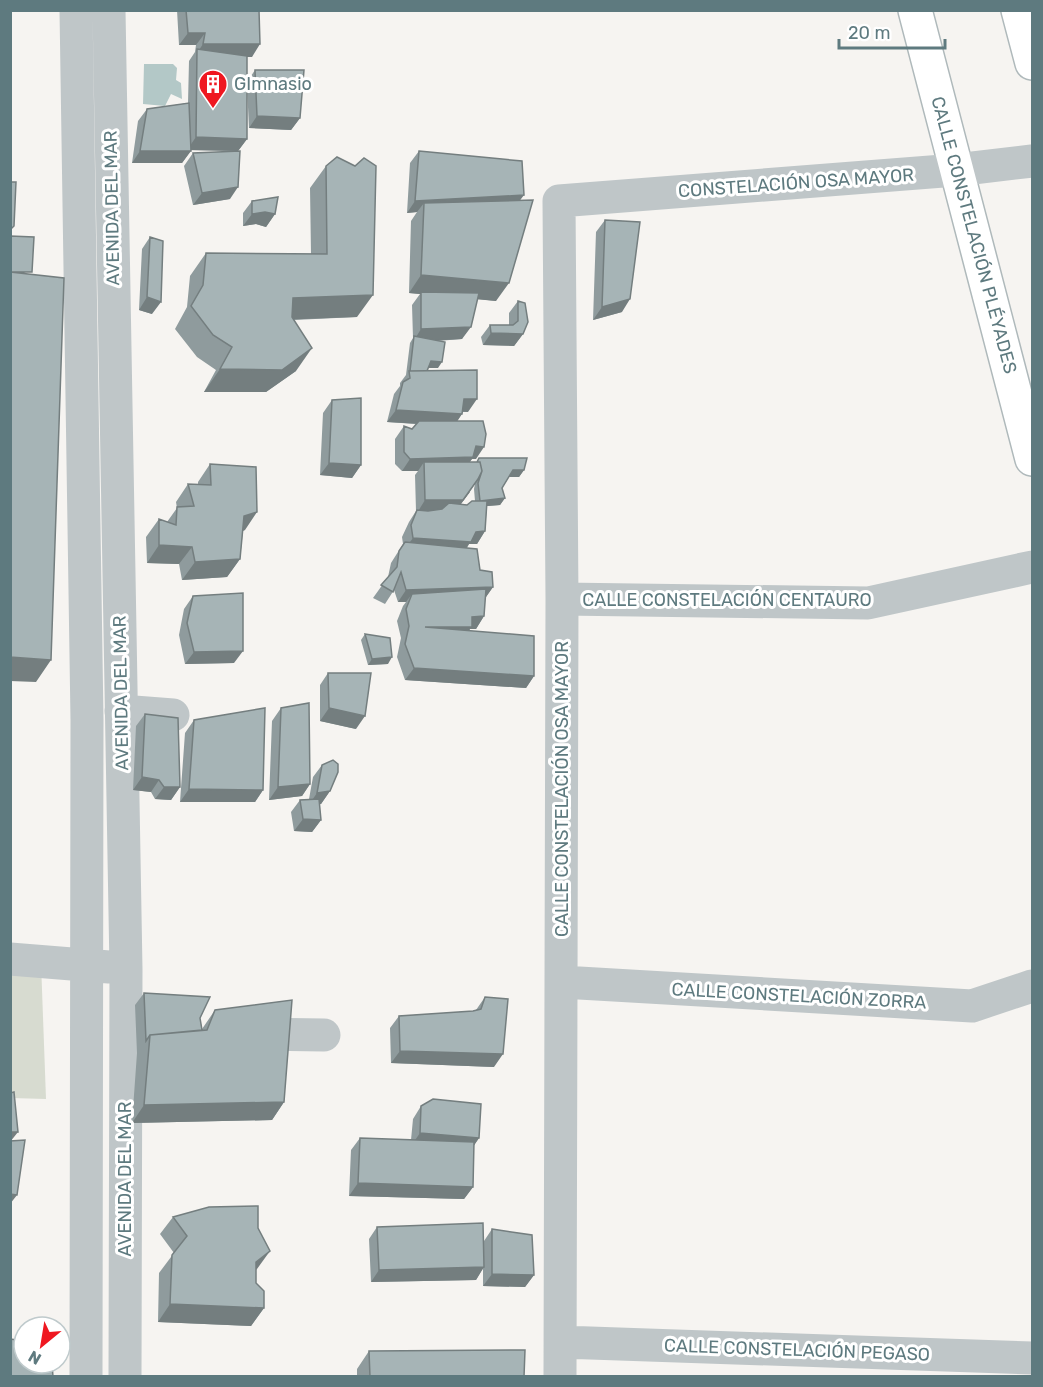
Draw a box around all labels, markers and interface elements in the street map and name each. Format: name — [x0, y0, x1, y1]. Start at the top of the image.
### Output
scale bar — [839, 12, 946, 50]
text: 20 m — [848, 22, 890, 44]
building icon: GImnasio — [197, 68, 229, 110]
place label: GImnasio — [234, 73, 312, 95]
street label: CALLE CONSTELACIÓN PLÉYADES — [926, 94, 1022, 376]
street label: AVENIDA DEL MAR — [100, 130, 124, 286]
street label: CONSTELACIÓN OSA MAYOR — [677, 164, 915, 202]
street label: CALLE CONSTELACIÓN CENTAURO — [582, 589, 872, 611]
street label: AVENIDA DEL MAR — [109, 615, 133, 771]
street label: CALLE CONSTELACIÓN OSA MAYOR — [551, 641, 573, 937]
street label: CALLE CONSTELACIÓN ZORRA — [671, 978, 927, 1014]
street label: AVENIDA DEL MAR — [114, 1101, 136, 1257]
north arrow — [12, 1315, 72, 1375]
street label: CALLE CONSTELACIÓN PEGASO — [664, 1334, 930, 1366]
text: N — [25, 1346, 44, 1369]

